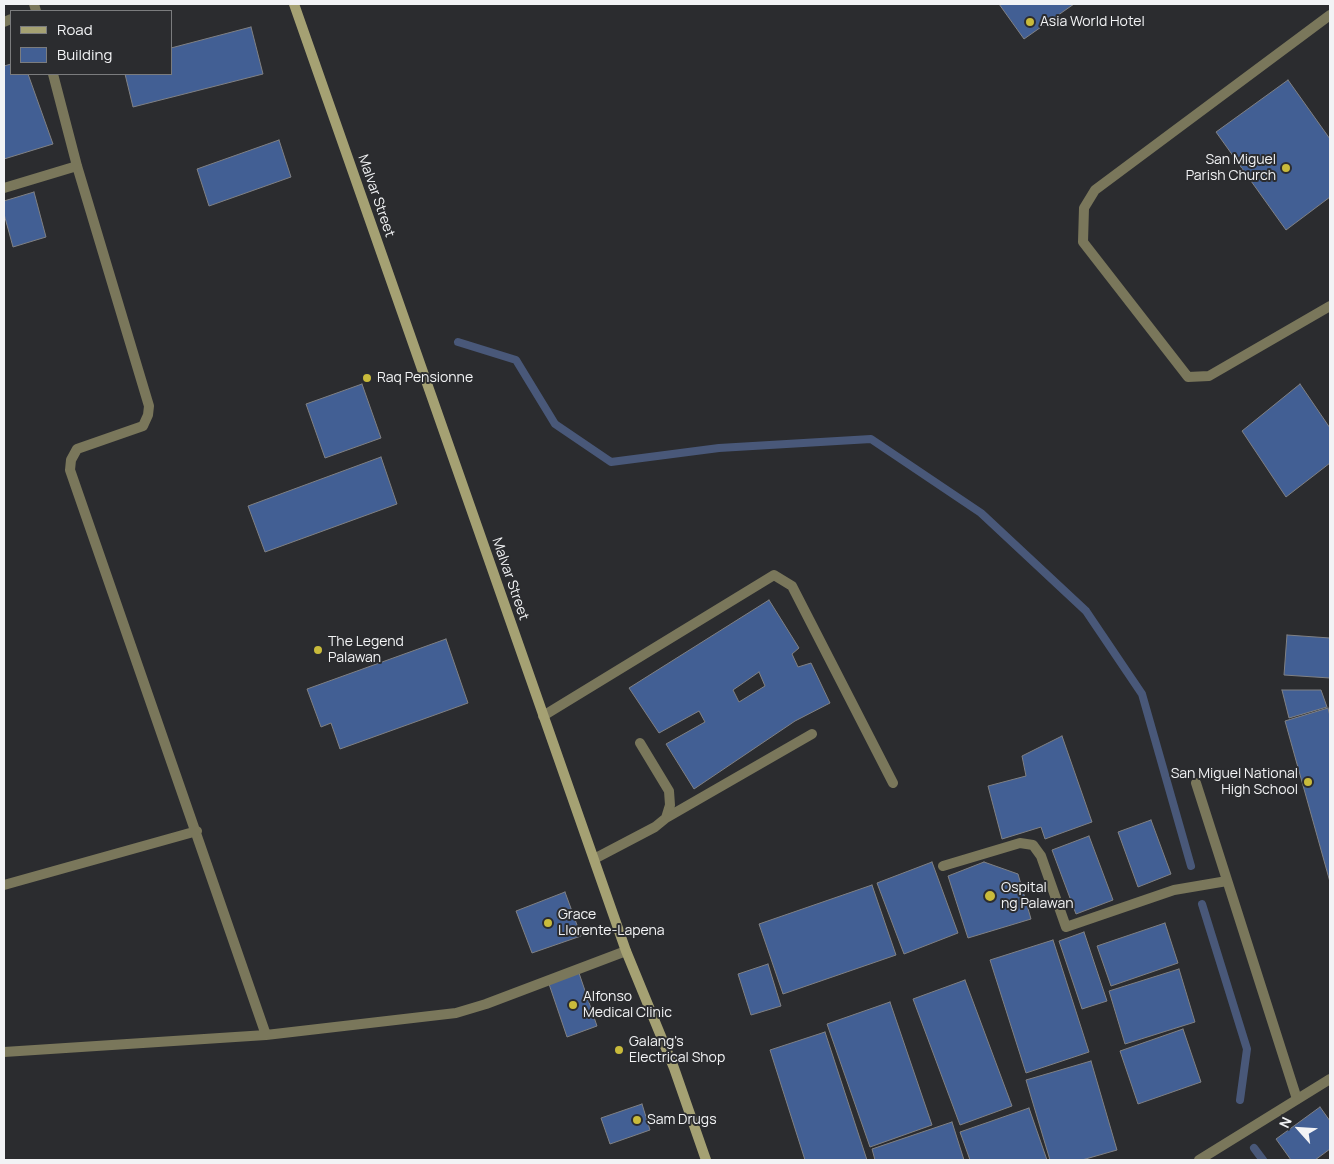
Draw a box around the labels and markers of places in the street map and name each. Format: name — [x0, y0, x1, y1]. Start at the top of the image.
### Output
place label: Asia World Hotel — [1040, 14, 1145, 30]
marker: Asia World Hotel — [1024, 16, 1036, 28]
place label: San Miguel Parish Church — [1186, 152, 1276, 184]
marker: San Miguel Parish Church — [1280, 162, 1292, 174]
place label: Raq Pensionne — [377, 370, 473, 386]
marker: Raq Pensionne — [361, 372, 373, 384]
place label: The Legend Palawan — [328, 634, 404, 666]
marker: The Legend Palawan — [312, 644, 324, 656]
place label: San Miguel National High School — [1171, 766, 1298, 799]
marker: San Miguel National High School — [1302, 776, 1314, 788]
place label: Ospital ng Palawan — [1001, 880, 1073, 912]
marker: Ospital ng Palawan — [983, 889, 997, 903]
place label: Grace Llorente-Lapena — [558, 907, 665, 940]
marker: Grace Llorente-Lapena — [542, 917, 554, 929]
place label: Alfonso Medical Clinic — [583, 989, 672, 1022]
marker: Alfonso Medical Clinic — [567, 999, 579, 1011]
place label: Galang's Electrical Shop — [629, 1034, 725, 1066]
marker: Galang's Electrical Shop — [613, 1044, 625, 1056]
place label: Sam Drugs — [647, 1112, 716, 1128]
marker: Sam Drugs — [631, 1114, 643, 1126]

